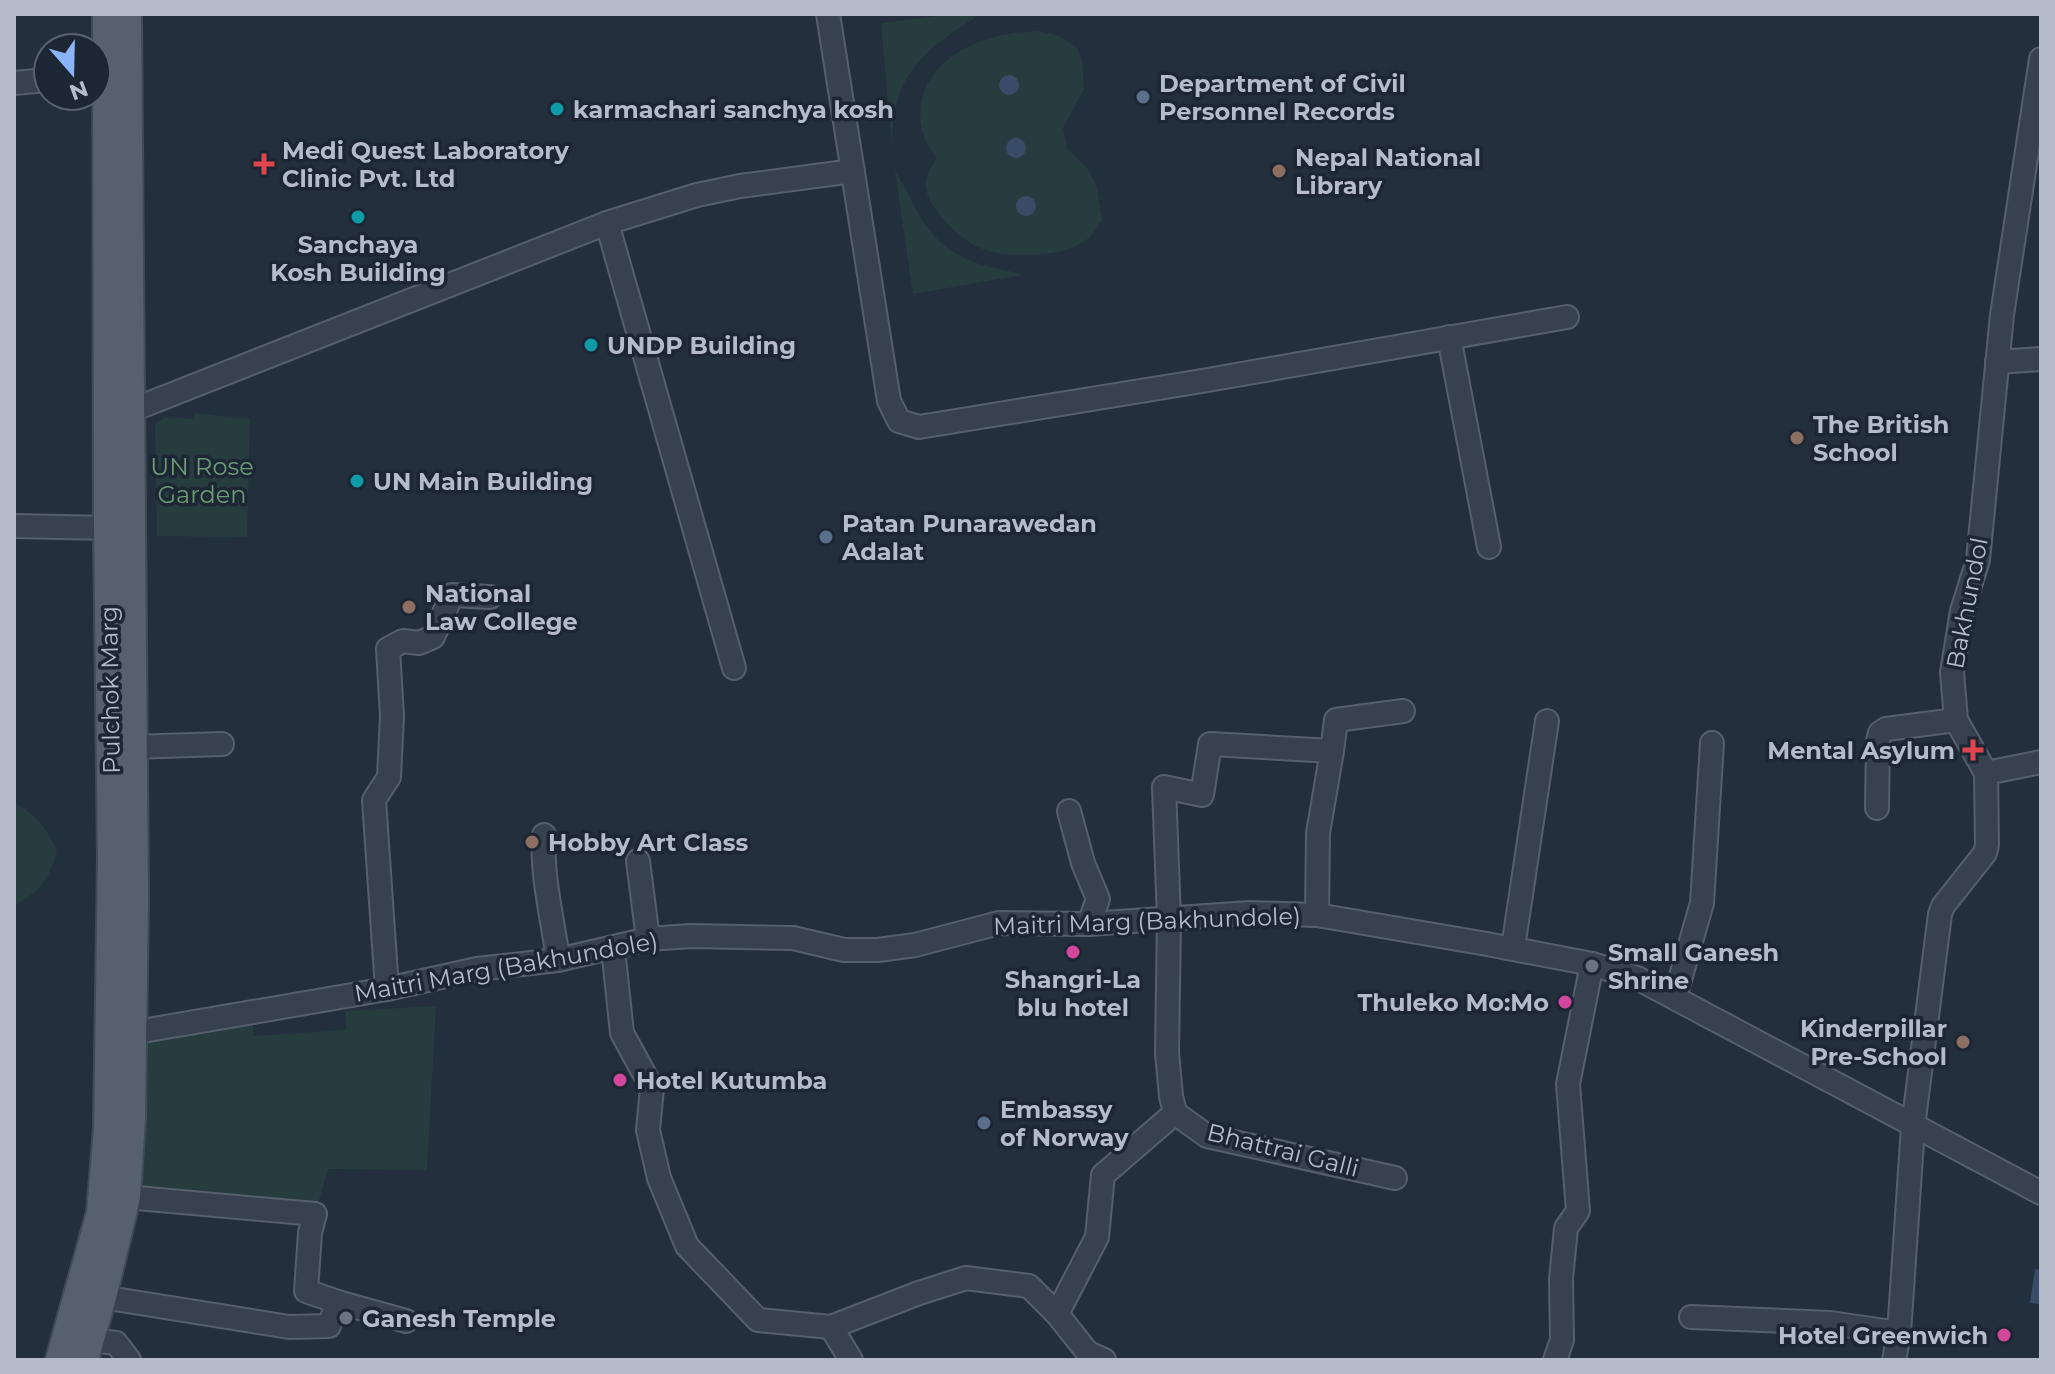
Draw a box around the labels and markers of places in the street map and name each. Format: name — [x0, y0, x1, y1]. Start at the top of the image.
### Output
place label: Department of Civil Personnel Records — [1159, 69, 1406, 126]
marker: Department of Civil Personnel Records — [1134, 88, 1152, 106]
place label: karmachari sanchya kosh — [573, 95, 894, 124]
marker: karmachari sanchya kosh — [548, 100, 566, 118]
place label: Medi Quest Laboratory Clinic Pvt. Ltd — [282, 136, 570, 193]
place label: Nepal National Library — [1295, 143, 1481, 200]
marker: Medi Quest Laboratory Clinic Pvt. Ltd — [253, 153, 275, 175]
marker: Nepal National Library — [1270, 162, 1288, 180]
marker: Sanchaya Kosh Building — [349, 208, 367, 226]
place label: Sanchaya Kosh Building — [270, 230, 446, 287]
place label: UNDP Building — [607, 331, 796, 360]
marker: UNDP Building — [582, 336, 600, 354]
place label: The British School — [1813, 410, 1949, 467]
marker: The British School — [1788, 429, 1806, 447]
place label: UN Main Building — [373, 467, 593, 496]
marker: UN Main Building — [348, 472, 366, 490]
place label: Patan Punarawedan Adalat — [841, 509, 1097, 566]
marker: Patan Punarawedan Adalat — [817, 528, 835, 546]
place label: National Law College — [425, 579, 578, 636]
marker: National Law College — [400, 598, 418, 616]
place label: Mental Asylum — [1767, 736, 1955, 765]
marker: Mental Asylum — [1962, 739, 1984, 761]
place label: Hobby Art Class — [548, 828, 748, 857]
marker: Hobby Art Class — [523, 833, 541, 851]
place label: Small Ganesh Shrine — [1608, 938, 1779, 995]
marker: Shangri-La blu hotel — [1064, 943, 1082, 961]
marker: Small Ganesh Shrine — [1583, 957, 1601, 975]
place label: Shangri-La blu hotel — [1005, 965, 1141, 1022]
place label: Thuleko Mo:Mo — [1357, 988, 1549, 1017]
marker: Thuleko Mo:Mo — [1556, 993, 1574, 1011]
place label: Kinderpillar Pre-School — [1800, 1014, 1947, 1071]
marker: Kinderpillar Pre-School — [1954, 1033, 1972, 1051]
place label: Hotel Kutumba — [636, 1066, 827, 1095]
marker: Hotel Kutumba — [611, 1071, 629, 1089]
place label: Embassy of Norway — [1000, 1095, 1129, 1152]
marker: Embassy of Norway — [975, 1114, 993, 1132]
place label: Ganesh Temple — [362, 1304, 556, 1333]
marker: Ganesh Temple — [337, 1309, 355, 1327]
place label: Hotel Greenwich — [1778, 1321, 1988, 1350]
marker: Hotel Greenwich — [1995, 1326, 2013, 1344]

